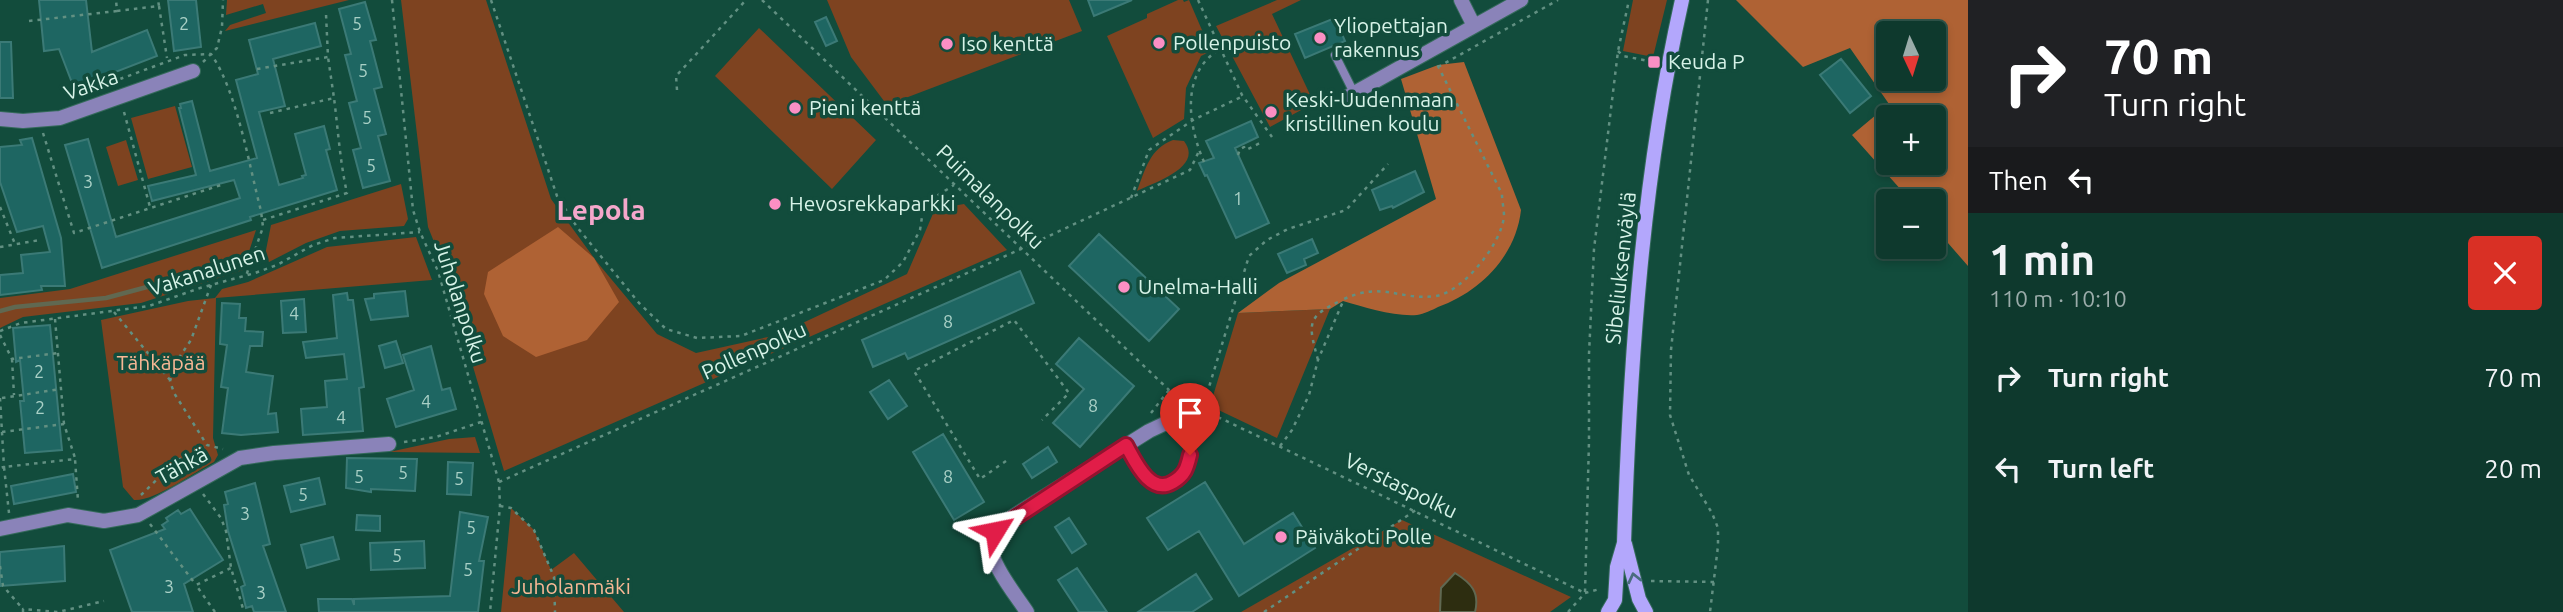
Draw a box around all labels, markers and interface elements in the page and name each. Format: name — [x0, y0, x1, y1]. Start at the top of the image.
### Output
house number: 2 — [179, 13, 189, 33]
house number: 5 — [352, 13, 362, 33]
place label: Yliopettajan rakennus — [1334, 13, 1448, 61]
north arrow — [1876, 21, 1946, 91]
map controls — [1876, 21, 1946, 259]
icon: right — [1989, 28, 2080, 119]
text: 70 m — [2104, 28, 2213, 83]
place label: Pollenpuisto — [1173, 30, 1291, 54]
marker: Yliopettajan rakennus — [1312, 30, 1328, 46]
place label: Iso kenttä — [961, 31, 1054, 55]
marker: Pollenpuisto — [1151, 35, 1167, 51]
marker: Iso kenttä — [939, 36, 955, 52]
place label: Keuda P — [1668, 49, 1745, 73]
marker: Keuda P — [1646, 54, 1662, 70]
house number: 5 — [358, 60, 368, 80]
street label: Vakka — [60, 64, 121, 104]
text: Turn right — [2104, 86, 2246, 122]
place label: Keski-Uudenmaan kristillinen koulu — [1285, 87, 1454, 135]
place label: Pieni kenttä — [809, 95, 921, 119]
marker: Pieni kenttä — [787, 100, 803, 116]
marker: Keski-Uudenmaan kristillinen koulu — [1263, 104, 1279, 120]
button: + — [1876, 105, 1946, 175]
house number: 5 — [362, 107, 372, 127]
street label: Puimalanpolku — [932, 139, 1049, 253]
house number: 5 — [366, 155, 376, 175]
icon: left — [2062, 161, 2100, 199]
text: Then — [1989, 166, 2048, 195]
house number: 3 — [83, 171, 93, 191]
house number: 1 — [1233, 188, 1243, 208]
button: − — [1876, 189, 1946, 259]
street label: Sibeliuksenväylä — [1600, 190, 1640, 345]
place label: Hevosrekkaparkki — [789, 191, 956, 215]
district label: Lepola — [556, 194, 646, 225]
marker: Hevosrekkaparkki — [767, 196, 783, 212]
text: 1 min — [1989, 236, 2095, 283]
button: close — [2468, 236, 2542, 310]
street label: Juholanpolku — [430, 237, 492, 366]
street label: Vakanalunen — [145, 240, 268, 300]
place label: Unelma-Halli — [1138, 274, 1258, 298]
marker: Unelma-Halli — [1116, 279, 1132, 295]
text: 110 m · 10:10 — [1989, 286, 2127, 311]
house number: 4 — [289, 303, 299, 323]
house number: 8 — [943, 311, 953, 331]
street label: Pollenpolku — [698, 316, 810, 384]
park label: Tähkäpää — [117, 350, 205, 374]
icon: right — [1989, 359, 2027, 397]
house number: 2 — [34, 361, 44, 381]
text: Turn right — [2048, 363, 2169, 392]
text: 70 m — [2484, 363, 2542, 392]
pin — [1160, 383, 1220, 455]
house number: 4 — [421, 391, 431, 411]
icon: arrive — [1171, 394, 1209, 432]
house number: 8 — [1088, 395, 1098, 415]
house number: 2 — [35, 397, 45, 417]
house number: 4 — [336, 407, 346, 427]
street label: Tähkä — [152, 441, 211, 489]
street label: Verstaspolku — [1341, 448, 1462, 523]
icon: left — [1989, 450, 2027, 488]
text: Turn left — [2048, 454, 2154, 483]
text: 20 m — [2484, 454, 2542, 483]
house number: 5 — [398, 462, 408, 482]
house number: 5 — [354, 466, 364, 486]
house number: 8 — [943, 466, 953, 486]
house number: 5 — [454, 468, 464, 488]
house number: 5 — [298, 484, 308, 504]
position arrow — [958, 494, 1032, 568]
house number: 3 — [240, 503, 250, 523]
house number: 5 — [466, 517, 476, 537]
place label: Päiväkoti Polle — [1295, 524, 1432, 548]
marker: Päiväkoti Polle — [1273, 529, 1289, 545]
house number: 5 — [392, 545, 402, 565]
house number: 5 — [463, 559, 473, 579]
one-way arrow — [1628, 572, 1642, 584]
park label: Juholanmäki — [511, 574, 631, 598]
house number: 3 — [164, 576, 174, 596]
house number: 3 — [256, 582, 266, 602]

